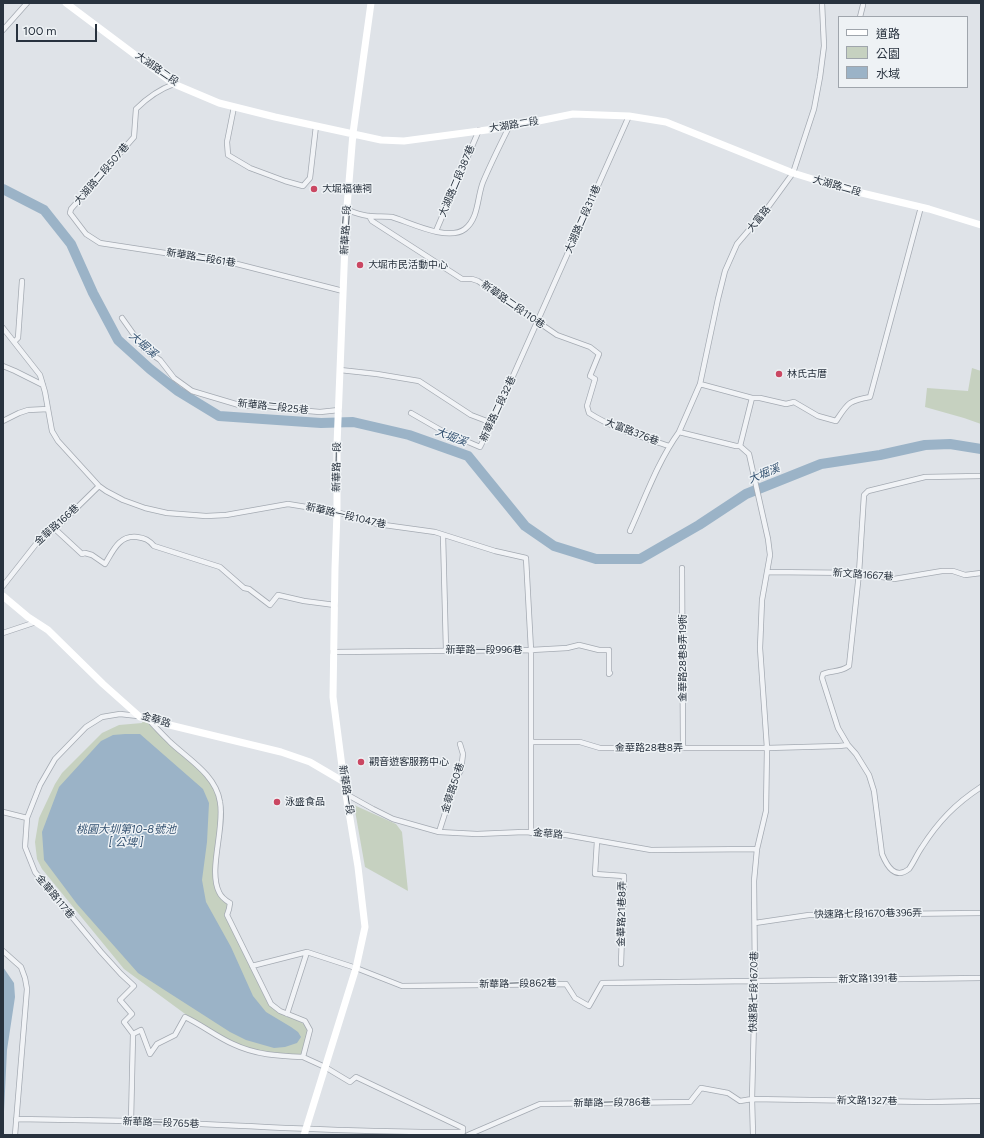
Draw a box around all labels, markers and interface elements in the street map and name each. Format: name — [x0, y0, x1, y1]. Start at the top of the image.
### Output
scale bar — [18, 16, 99, 42]
legend — [838, 16, 968, 88]
text: 100 m — [23, 24, 57, 38]
text: 道路 — [876, 27, 900, 41]
text: 公園 — [876, 47, 900, 61]
street label: 大湖路二段 — [133, 50, 181, 88]
text: 水域 — [876, 67, 900, 81]
street label: 大湖路二段 — [488, 115, 540, 135]
street label: 大湖路二段507巷 — [72, 141, 132, 207]
street label: 大湖路二段387巷 — [436, 143, 478, 219]
street label: 大湖路二段 — [811, 173, 863, 199]
place label: 大堀福德祠 — [322, 183, 372, 195]
street label: 大湖路二段311巷 — [563, 183, 603, 255]
marker: 大堀福德祠 — [309, 184, 319, 194]
street label: 大富路 — [745, 204, 773, 234]
street label: 新華路二段 — [339, 205, 353, 255]
street label: 新華路二段61巷 — [166, 247, 236, 269]
place label: 大堀市民活動中心 — [368, 259, 448, 271]
marker: 大堀市民活動中心 — [355, 260, 365, 270]
street label: 新華路二段110巷 — [479, 279, 547, 331]
water label: 大堀溪 — [126, 329, 160, 361]
place label: 林氏古厝 — [787, 368, 827, 380]
marker: 林氏古厝 — [774, 369, 784, 379]
street label: 新華路二段32巷 — [478, 374, 518, 444]
street label: 新華路二段25巷 — [237, 397, 309, 417]
street label: 大富路376巷 — [603, 416, 661, 448]
water label: 大堀溪 — [433, 425, 469, 449]
street label: 新華路一段 — [331, 442, 343, 492]
water label: 大堀溪 — [746, 462, 782, 486]
street label: 新華路一段1047巷 — [305, 501, 387, 531]
street label: 金華路166巷 — [32, 502, 82, 548]
street label: 新文路1667巷 — [832, 567, 894, 583]
street label: 金華路28巷8弄19衖 — [677, 614, 689, 702]
street label: 新華路一段996巷 — [446, 644, 522, 656]
street label: 金華路 — [140, 710, 172, 730]
street label: 金華路28巷8弄 — [615, 742, 683, 754]
place label: 觀音遊客服務中心 — [369, 756, 449, 768]
marker: 觀音遊客服務中心 — [356, 757, 366, 767]
street label: 金華路50巷 — [439, 761, 467, 815]
street label: 新華路一段 — [336, 764, 356, 816]
place label: 泳盛食品 — [285, 796, 325, 808]
marker: 泳盛食品 — [272, 797, 282, 807]
water label: 桃園大圳第10-8號池 [ 公埤 ] — [76, 823, 176, 849]
street label: 金華路 — [533, 827, 563, 841]
street label: 金華路117巷 — [33, 873, 77, 921]
street label: 金華路21巷8弄 — [615, 881, 629, 947]
street label: 快速路七段1670巷396弄 — [814, 907, 922, 921]
street label: 快速路七段1670巷 — [747, 951, 761, 1033]
street label: 新文路1391巷 — [838, 972, 898, 986]
street label: 新華路一段862巷 — [479, 977, 557, 991]
street label: 新文路1327巷 — [837, 1094, 897, 1108]
street label: 新華路一段786巷 — [573, 1096, 651, 1110]
street label: 新華路一段765巷 — [122, 1116, 200, 1130]

